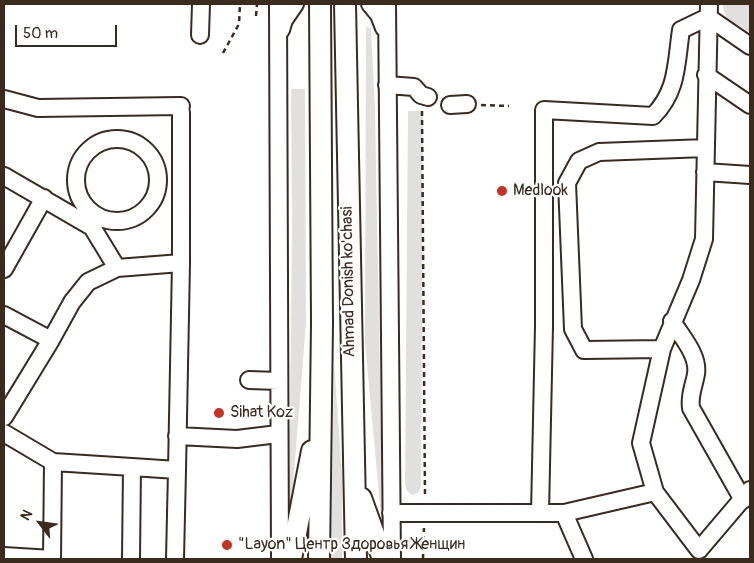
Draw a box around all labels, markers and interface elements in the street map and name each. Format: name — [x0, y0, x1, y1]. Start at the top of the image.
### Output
scale bar — [18, 15, 120, 47]
text: 50 m — [23, 24, 58, 43]
place label: Medlook — [513, 181, 568, 201]
marker: Medlook — [495, 184, 509, 198]
street label: Ahmad Donish ko'chasi — [338, 206, 360, 358]
place label: Sihat Koz — [230, 403, 293, 423]
marker: Sihat Koz — [212, 406, 226, 420]
north arrow — [15, 498, 65, 548]
text: N — [17, 507, 36, 524]
place label: "Layon" Центр Здоровья Женщин — [238, 535, 465, 555]
marker: "Layon" Центр Здоровья Женщин — [220, 538, 234, 552]

